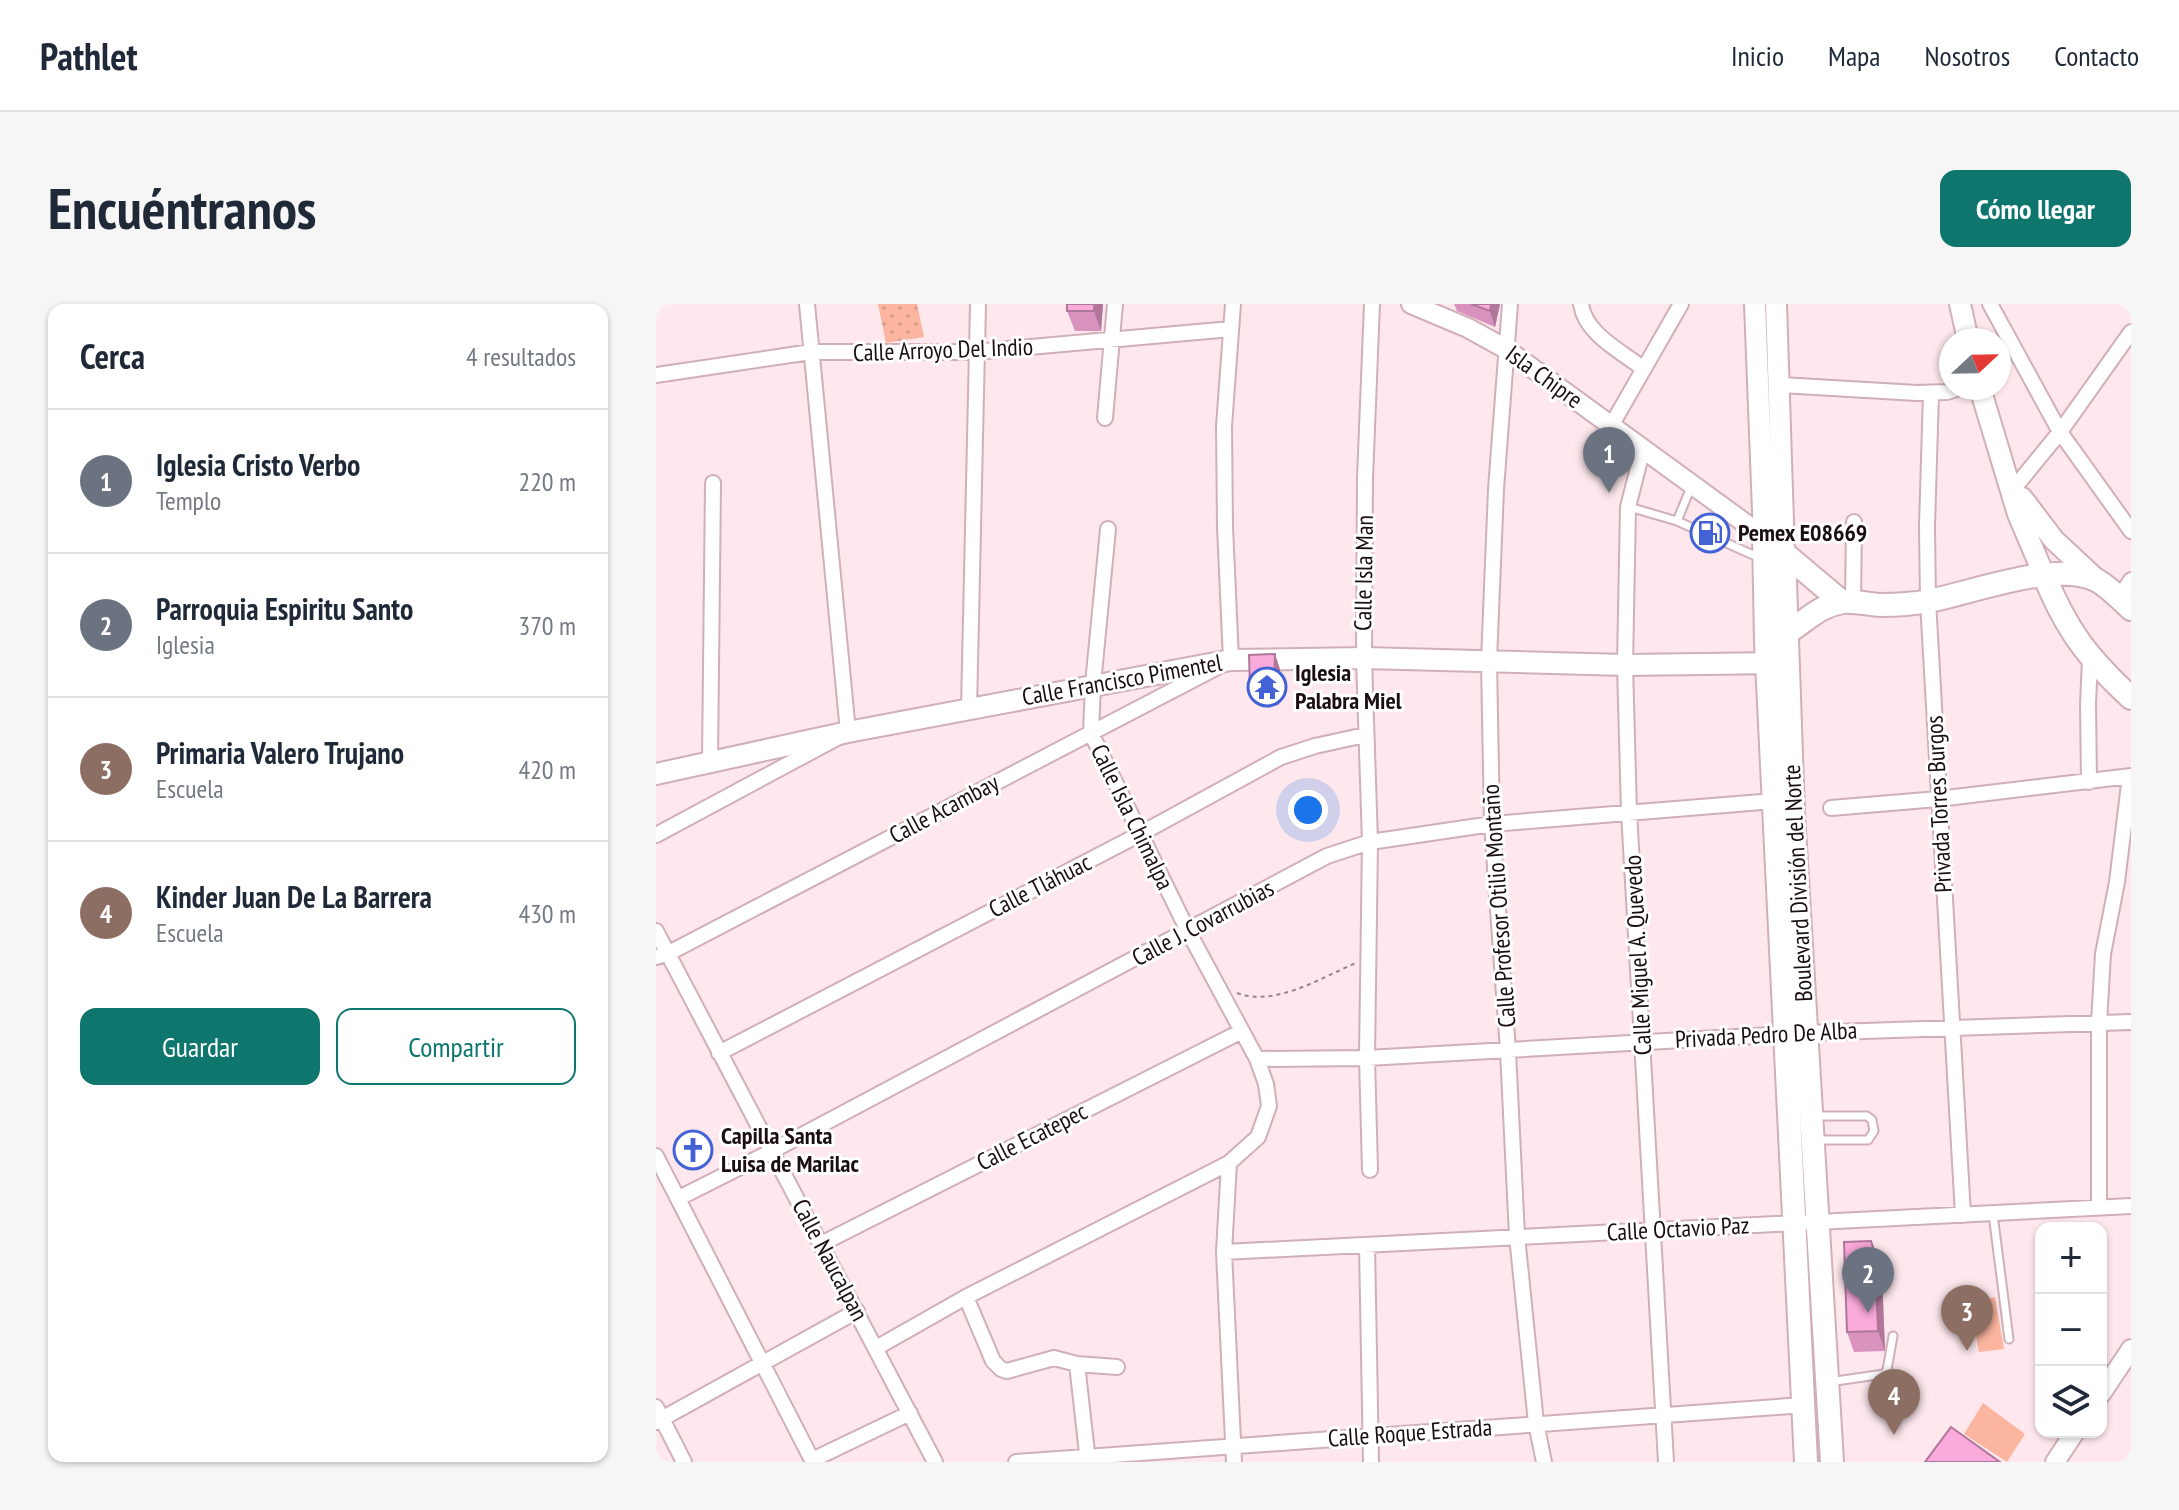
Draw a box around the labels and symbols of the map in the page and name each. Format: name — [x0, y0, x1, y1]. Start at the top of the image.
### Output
north arrow — [1939, 328, 2011, 400]
street label: Calle Arroyo Del Indio — [852, 331, 1034, 368]
street label: Isla Chipre — [1500, 338, 1589, 415]
pin: 1 — [1583, 427, 1635, 493]
fuel station icon: Pemex E08669 — [1689, 512, 1731, 554]
street label: Calle Isla Man — [1347, 515, 1380, 631]
place label: Pemex E08669 — [1738, 517, 1867, 548]
street label: Calle Francisco Pimentel — [1019, 647, 1225, 712]
place label: Iglesia Palabra Miel — [1295, 657, 1402, 716]
temple icon: Iglesia Palabra Miel — [1246, 666, 1288, 708]
street label: Privada Torres Burgos — [1918, 715, 1959, 893]
street label: Calle Isla Chimalpa — [1084, 739, 1181, 895]
street label: Boulevard División del Norte — [1776, 764, 1819, 1002]
street label: Calle Acambay — [884, 767, 1004, 850]
street label: Calle Profesor Otilio Montaño — [1475, 783, 1522, 1029]
your location — [1288, 790, 1328, 830]
street label: Calle Tláhuac — [983, 846, 1097, 925]
street label: Calle Miguel A. Quevedo — [1617, 854, 1658, 1056]
street label: Calle J. Covarrubias — [1126, 872, 1279, 973]
street label: Privada Pedro De Alba — [1674, 1014, 1858, 1055]
street label: Calle Ecatepec — [971, 1095, 1093, 1178]
place label: Capilla Santa Luisa de Marilac — [721, 1120, 859, 1179]
church icon: Capilla Santa Luisa de Marilac — [672, 1129, 714, 1171]
street label: Calle Naucalpan — [785, 1193, 876, 1326]
street label: Calle Octavio Paz — [1606, 1209, 1750, 1248]
pin: 2 — [1842, 1247, 1894, 1313]
pin: 3 — [1941, 1285, 1993, 1351]
pin: 4 — [1868, 1369, 1920, 1435]
street label: Calle Roque Estrada — [1327, 1411, 1493, 1454]

